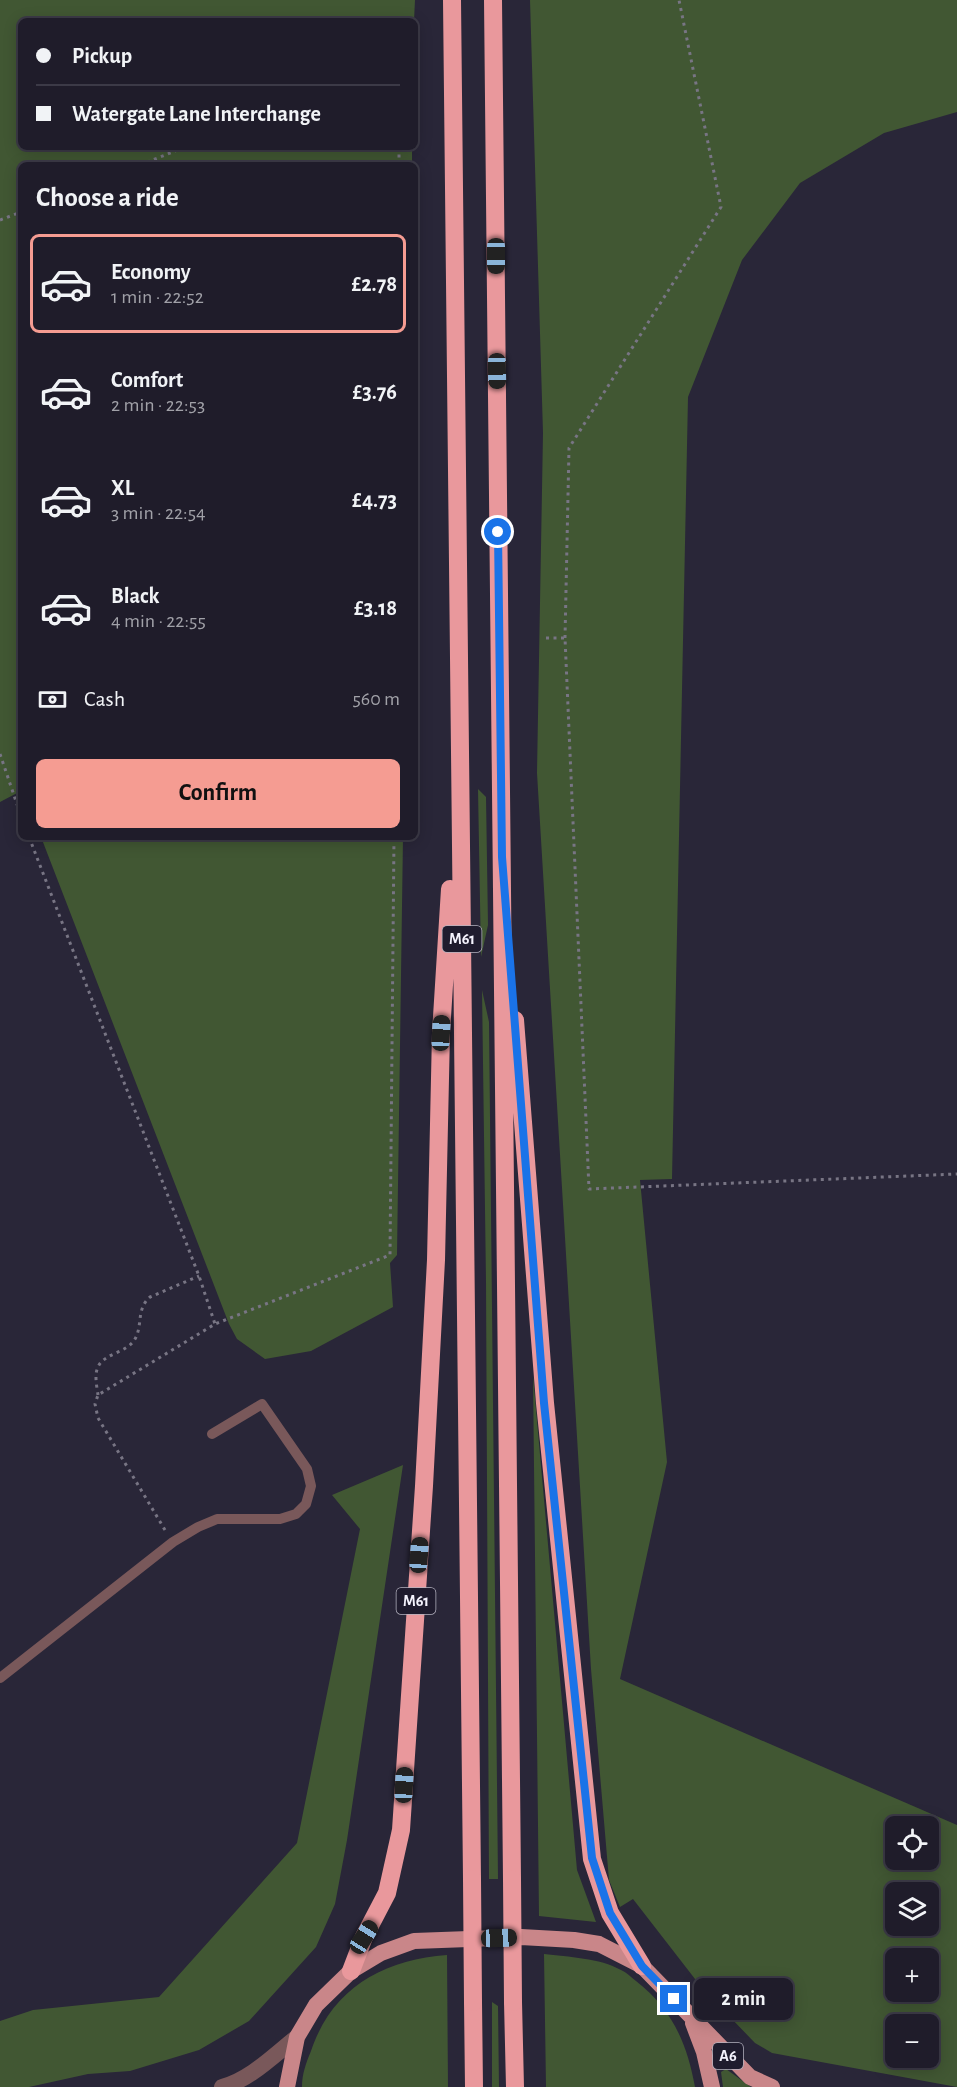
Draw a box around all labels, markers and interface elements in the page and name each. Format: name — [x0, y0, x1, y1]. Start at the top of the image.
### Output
text: Pickup — [72, 45, 132, 67]
text: Watergate Lane Interchange — [72, 103, 321, 125]
text: Choose a ride — [36, 184, 179, 211]
car — [487, 238, 505, 274]
icon: car — [39, 257, 93, 311]
text: Economy — [111, 261, 191, 283]
text: £2.78 — [351, 273, 397, 295]
text: 1 min · 22:52 — [111, 287, 204, 307]
car — [488, 353, 506, 389]
icon: car — [39, 365, 93, 419]
text: Comfort — [111, 369, 183, 391]
text: £3.76 — [353, 381, 397, 403]
text: 2 min · 22:53 — [111, 395, 205, 415]
icon: car — [39, 473, 93, 527]
text: XL — [111, 477, 134, 499]
text: £4.73 — [352, 489, 397, 511]
text: 3 min · 22:54 — [111, 503, 206, 523]
route start — [484, 518, 511, 545]
icon: car — [39, 581, 93, 635]
text: Black — [111, 585, 159, 607]
text: £3.18 — [354, 597, 397, 619]
text: 4 min · 22:55 — [111, 611, 206, 631]
icon: cash — [36, 683, 69, 716]
text: Cash — [84, 688, 125, 710]
text: 560 m — [352, 689, 400, 709]
button: Confirm — [36, 759, 400, 828]
road number: M61 — [442, 926, 482, 952]
car — [431, 1015, 451, 1051]
car — [409, 1536, 429, 1574]
road number: M61 — [396, 1588, 436, 1614]
car — [394, 1767, 414, 1803]
map controls — [885, 1816, 939, 2068]
button: locate — [885, 1816, 939, 1870]
button: layers — [885, 1882, 939, 1936]
car — [347, 1917, 381, 1957]
car — [481, 1928, 517, 1948]
button: + — [885, 1948, 939, 2002]
callout: 2 min — [695, 1978, 794, 2020]
route end — [660, 1985, 687, 2012]
text: 2 min — [721, 1989, 766, 2009]
button: − — [885, 2014, 939, 2068]
road number: A6 — [713, 2043, 743, 2069]

